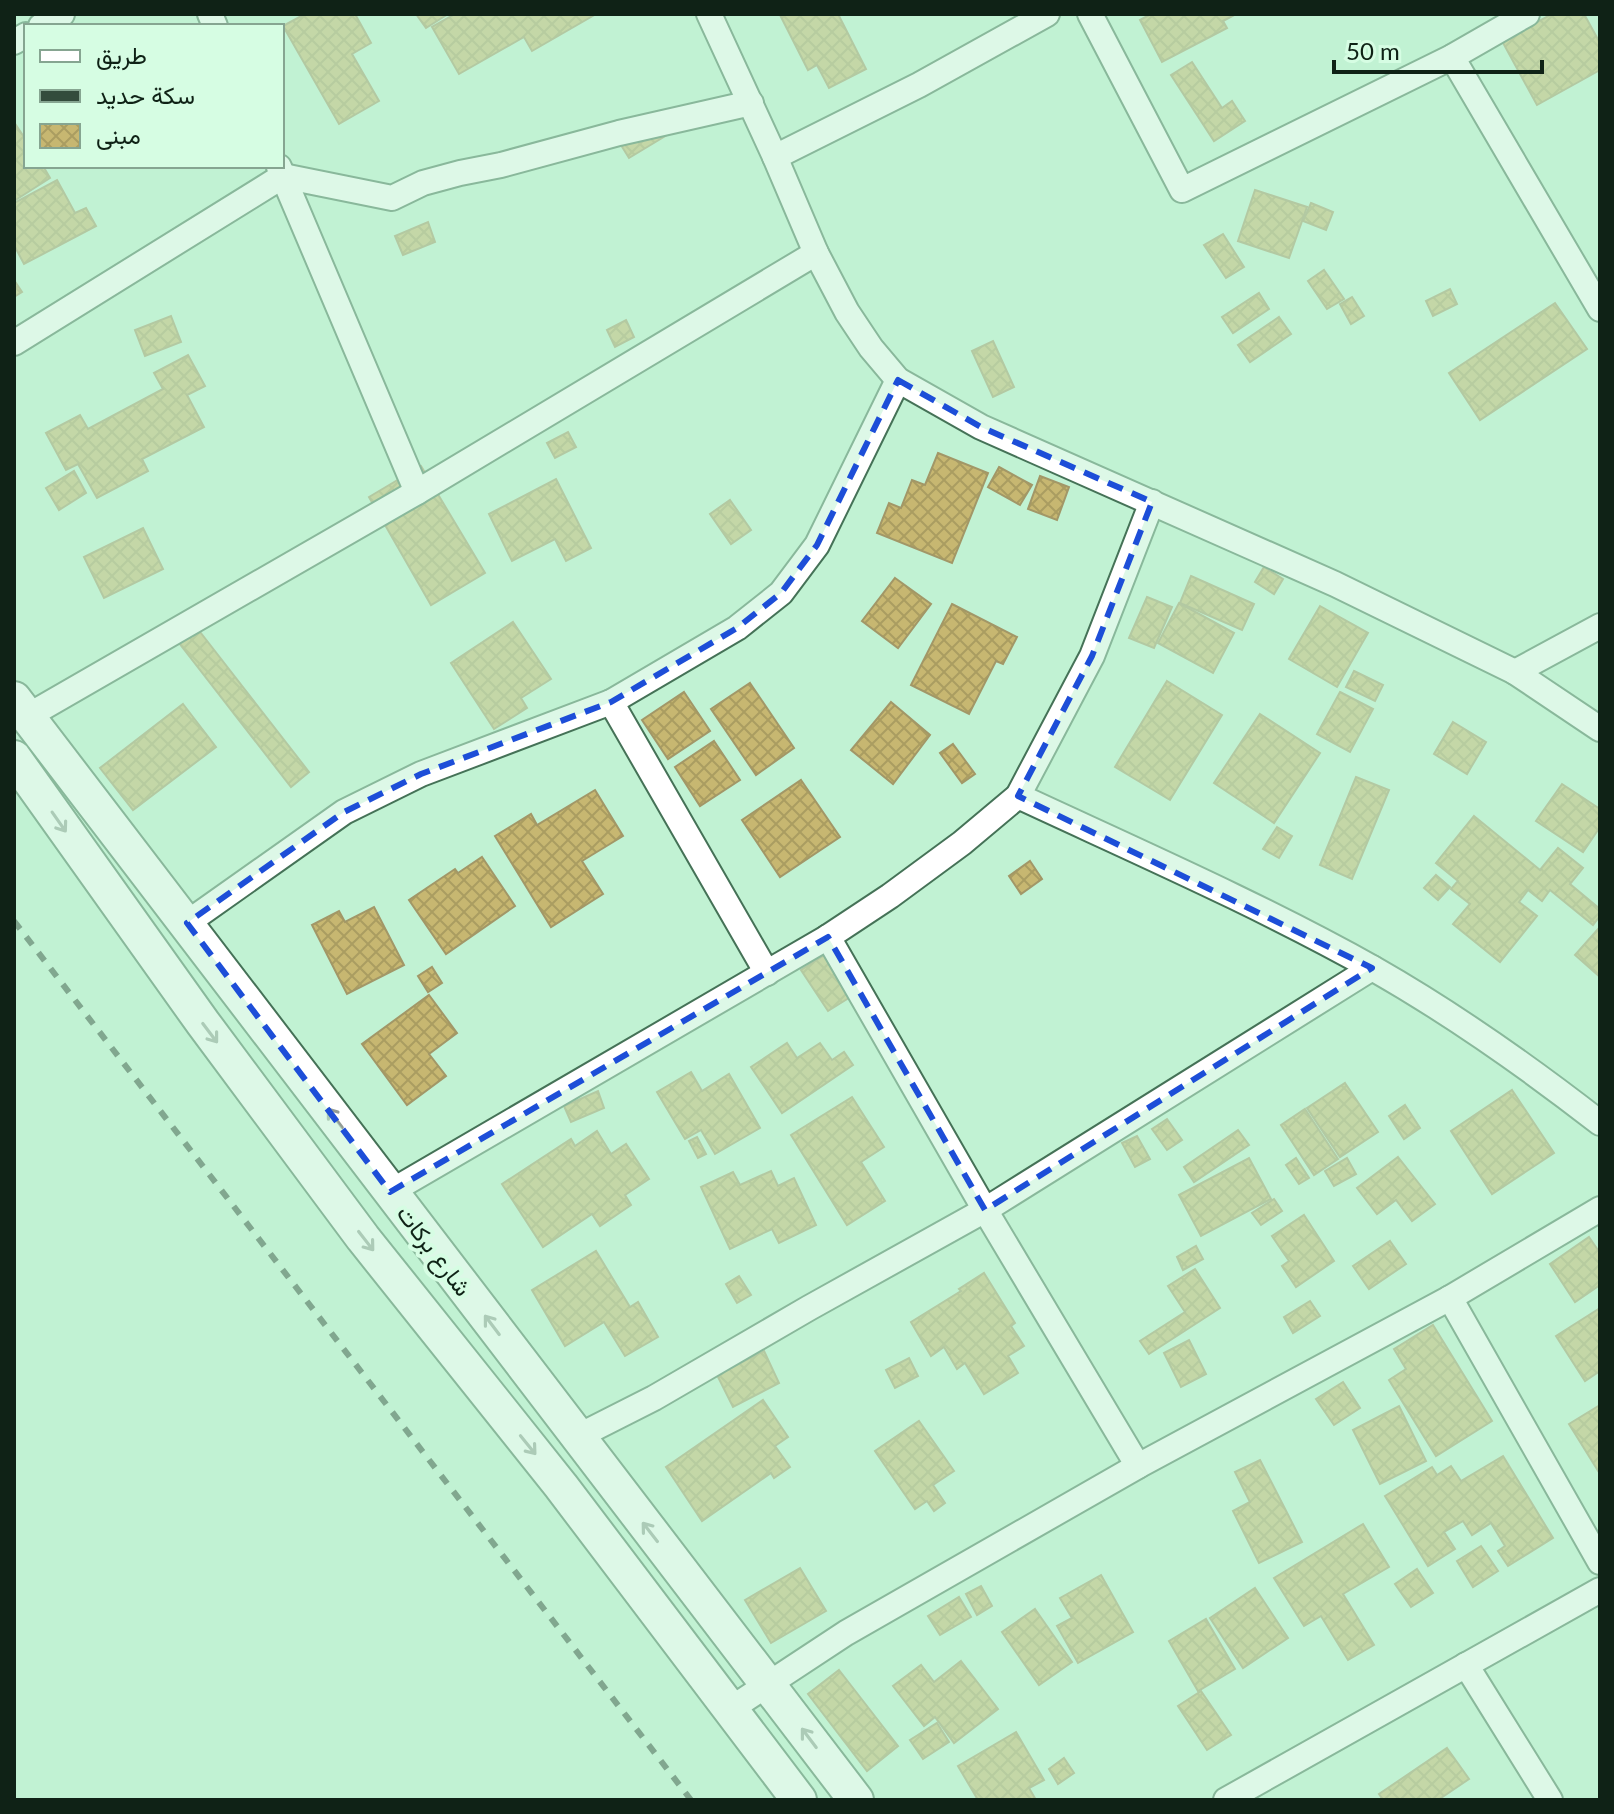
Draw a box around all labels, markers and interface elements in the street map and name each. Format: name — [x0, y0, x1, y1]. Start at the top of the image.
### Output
legend — [24, 24, 284, 168]
scale bar — [1334, 24, 1542, 74]
text: 50 m — [1346, 36, 1400, 65]
text: طريق — [96, 40, 147, 71]
text: سكة حديد — [96, 80, 195, 110]
text: مبنى — [96, 120, 141, 150]
one-way arrow — [51, 810, 67, 832]
one-way arrow — [202, 1022, 218, 1044]
one-way arrow — [326, 1108, 343, 1129]
street label: شارع بركات — [389, 1199, 479, 1303]
one-way arrow — [357, 1230, 375, 1251]
one-way arrow — [484, 1315, 501, 1336]
one-way arrow — [519, 1434, 537, 1455]
one-way arrow — [642, 1521, 659, 1543]
one-way arrow — [800, 1728, 817, 1749]

